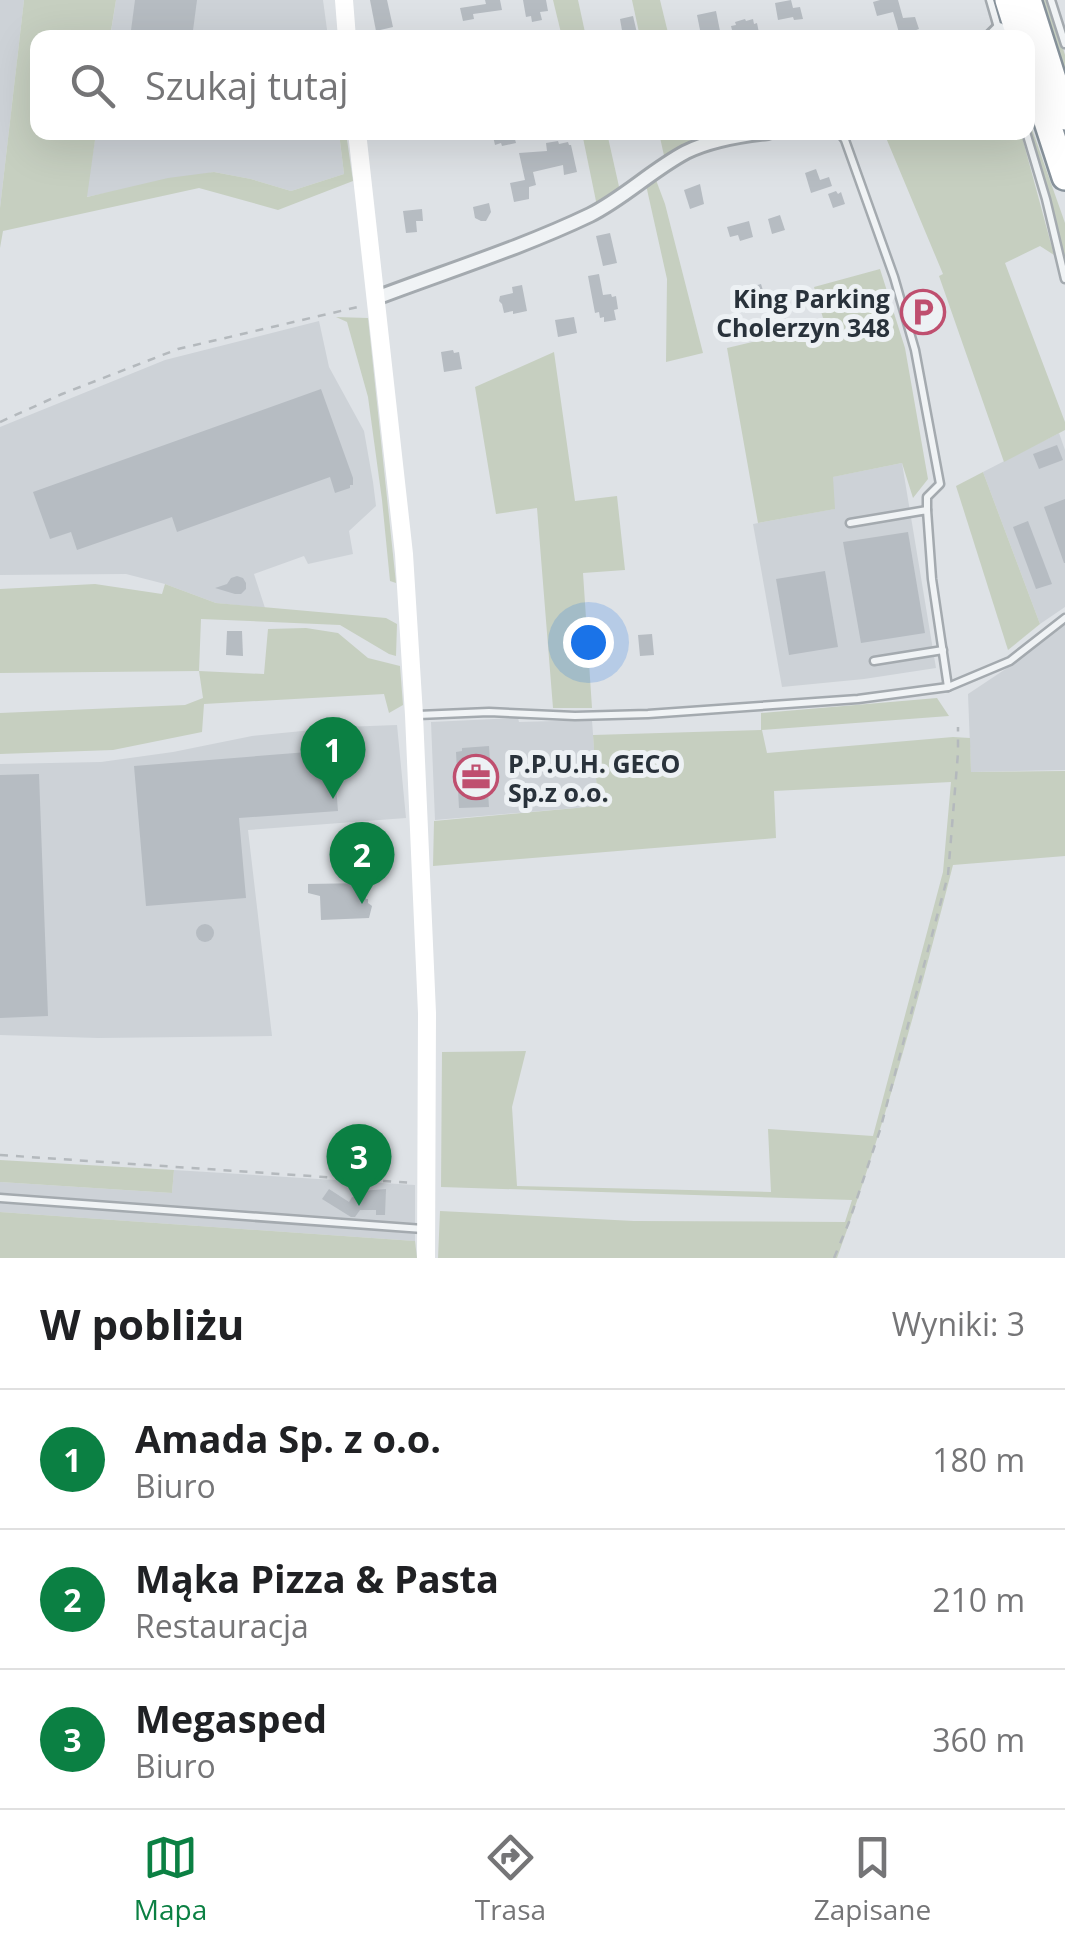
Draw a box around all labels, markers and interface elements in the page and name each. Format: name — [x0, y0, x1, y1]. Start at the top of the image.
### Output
search box — [30, 30, 1035, 140]
icon: search — [65, 58, 120, 113]
text: Szukaj tutaj — [145, 59, 349, 111]
place label: King Parking Cholerzyn 348 — [716, 281, 890, 344]
parking icon: King Parking Cholerzyn 348 — [900, 289, 946, 335]
your location — [563, 617, 614, 668]
pin: 1 — [300, 716, 366, 799]
place label: P.P.U.H. GECO Sp.z o.o. — [508, 746, 680, 809]
office icon: P.P.U.H. GECO Sp.z o.o. — [453, 754, 499, 800]
pin: 2 — [330, 822, 394, 904]
pin: 3 — [326, 1124, 392, 1206]
text: W pobliżu — [40, 1295, 244, 1352]
text: Wyniki: 3 — [892, 1302, 1025, 1345]
text: Amada Sp. z o.o. — [135, 1412, 441, 1464]
text: 1 — [63, 1438, 82, 1481]
text: 180 m — [932, 1438, 1025, 1481]
text: Biuro — [135, 1464, 216, 1507]
text: Mąka Pizza & Pasta — [135, 1552, 499, 1604]
text: 2 — [63, 1578, 82, 1621]
text: 210 m — [932, 1578, 1025, 1621]
text: Restauracja — [135, 1604, 309, 1647]
text: Megasped — [135, 1692, 327, 1744]
text: 3 — [63, 1718, 82, 1761]
text: 360 m — [932, 1718, 1025, 1761]
text: Biuro — [135, 1744, 216, 1787]
tab: Mapa — [134, 1830, 207, 1928]
tab: Trasa — [475, 1830, 546, 1928]
tab: Zapisane — [814, 1830, 931, 1928]

